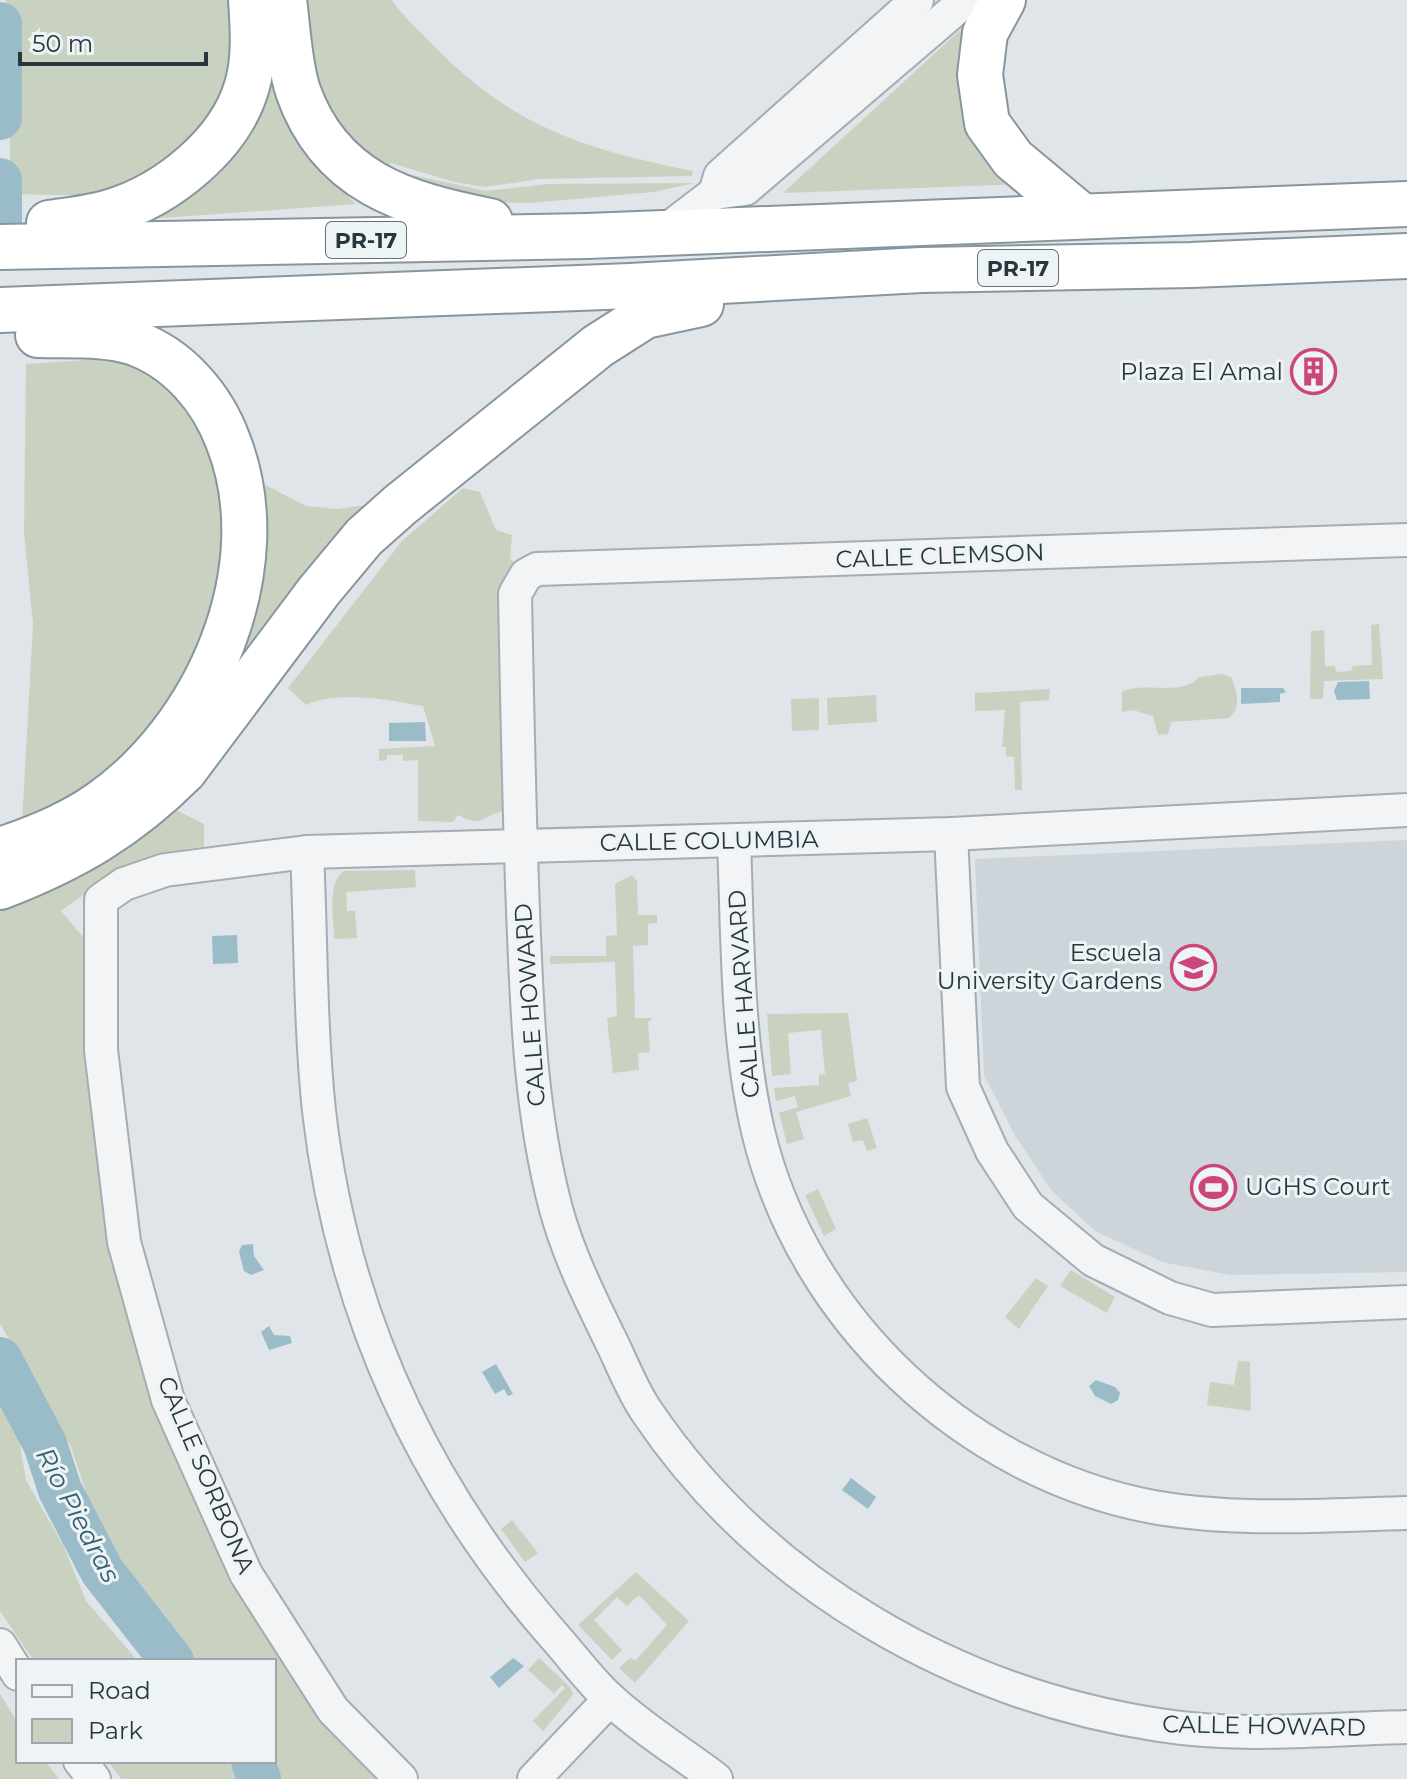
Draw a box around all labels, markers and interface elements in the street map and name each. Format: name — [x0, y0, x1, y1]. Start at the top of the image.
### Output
scale bar — [20, 16, 206, 66]
text: 50 m — [32, 29, 93, 58]
road number: PR-17 — [326, 222, 406, 258]
road number: PR-17 — [978, 250, 1058, 286]
building icon: Plaza El Amal — [1290, 348, 1338, 396]
place label: Plaza El Amal — [1120, 357, 1283, 386]
street label: CALLE CLEMSON — [835, 537, 1045, 574]
street label: CALLE COLUMBIA — [599, 824, 820, 857]
street label: CALLE HARVARD — [722, 889, 765, 1099]
street label: CALLE HOWARD — [508, 902, 551, 1108]
place label: Escuela University Gardens — [937, 938, 1162, 995]
school or university icon: Escuela University Gardens — [1169, 943, 1217, 991]
sports icon: UGHS Court — [1190, 1163, 1238, 1211]
place label: UGHS Court — [1245, 1172, 1391, 1201]
street label: CALLE SORBONA — [152, 1372, 261, 1579]
water label: Río Piedras — [29, 1442, 127, 1588]
legend — [16, 1659, 276, 1763]
text: Road — [88, 1676, 151, 1705]
street label: CALLE HOWARD — [1162, 1709, 1366, 1742]
text: Park — [88, 1716, 143, 1745]

